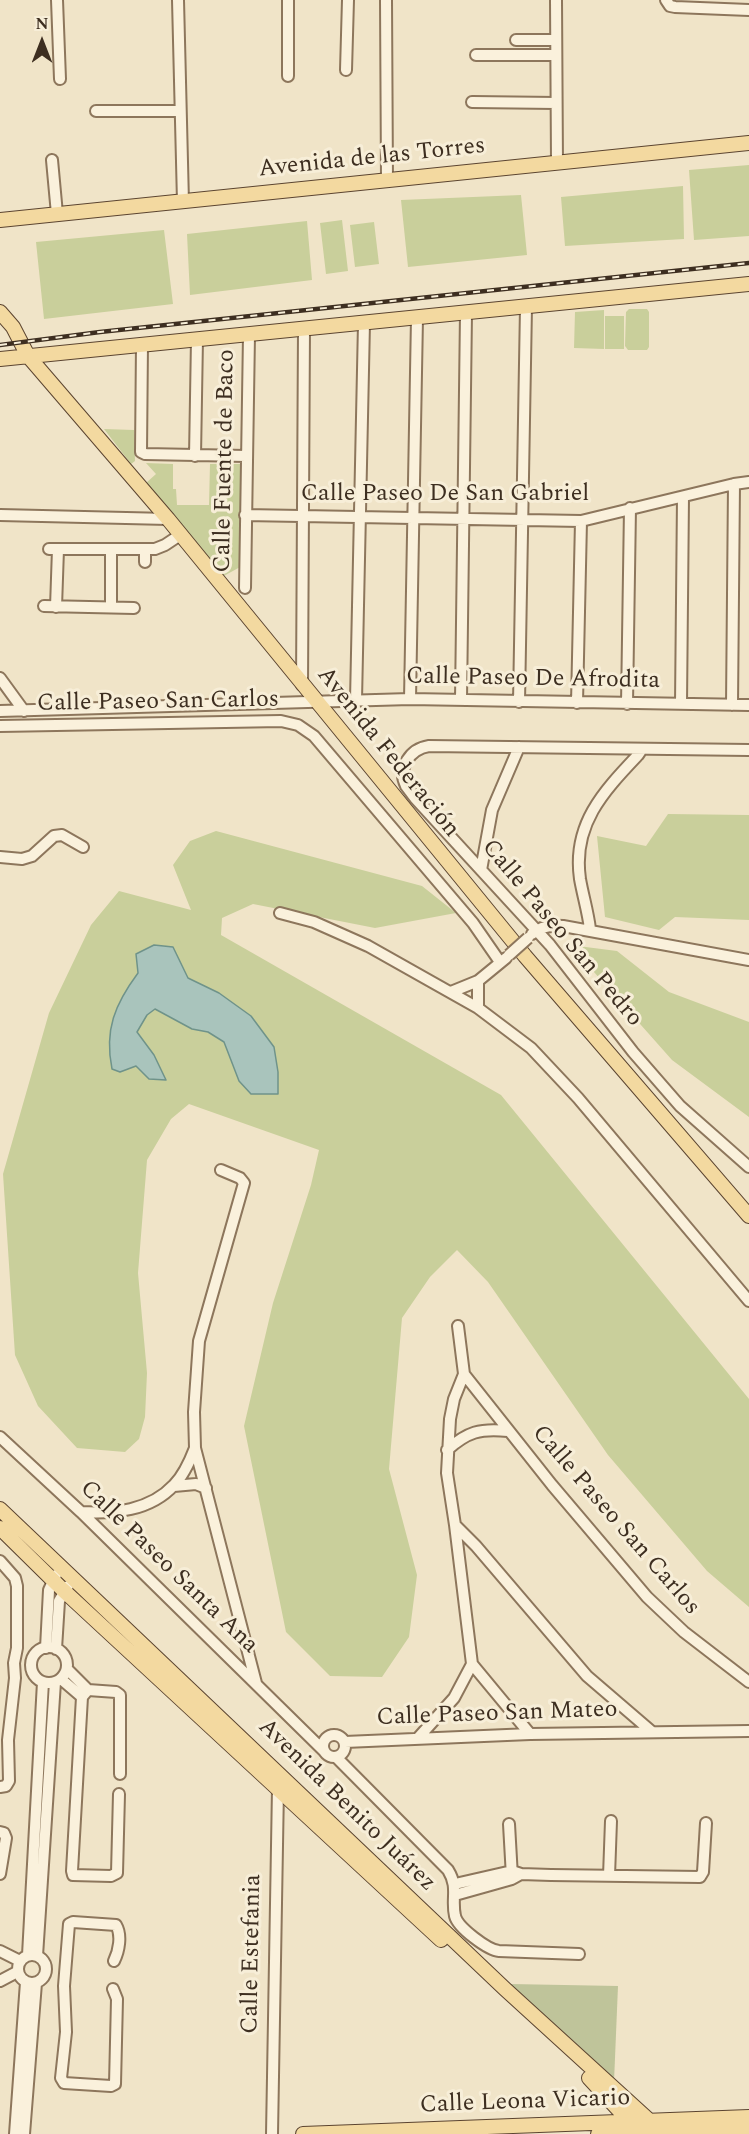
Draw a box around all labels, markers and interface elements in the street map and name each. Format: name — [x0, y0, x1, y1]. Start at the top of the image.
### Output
north arrow — [12, 12, 72, 72]
text: N — [35, 12, 49, 36]
street label: Avenida de las Torres — [257, 133, 487, 185]
street label: Calle Fuente de Baco — [210, 349, 242, 573]
street label: Calle Paseo De San Gabriel — [301, 481, 589, 509]
street label: Avenida Federación — [309, 662, 465, 844]
street label: Calle Paseo De Afrodita — [406, 663, 660, 697]
street label: Calle Paseo San Carlos — [37, 686, 279, 720]
street label: Calle Paseo San Pedro — [474, 835, 648, 1033]
street label: Calle Paseo San Carlos — [525, 1420, 705, 1622]
street label: Calle Paseo Santa Ana — [73, 1475, 263, 1661]
street label: Calle Paseo San Mateo — [376, 1696, 618, 1734]
street label: Avenida Benito Juárez — [251, 1714, 441, 1898]
street label: Calle Estefania — [237, 1874, 269, 2034]
street label: Calle Leona Vicario — [419, 2085, 631, 2121]

